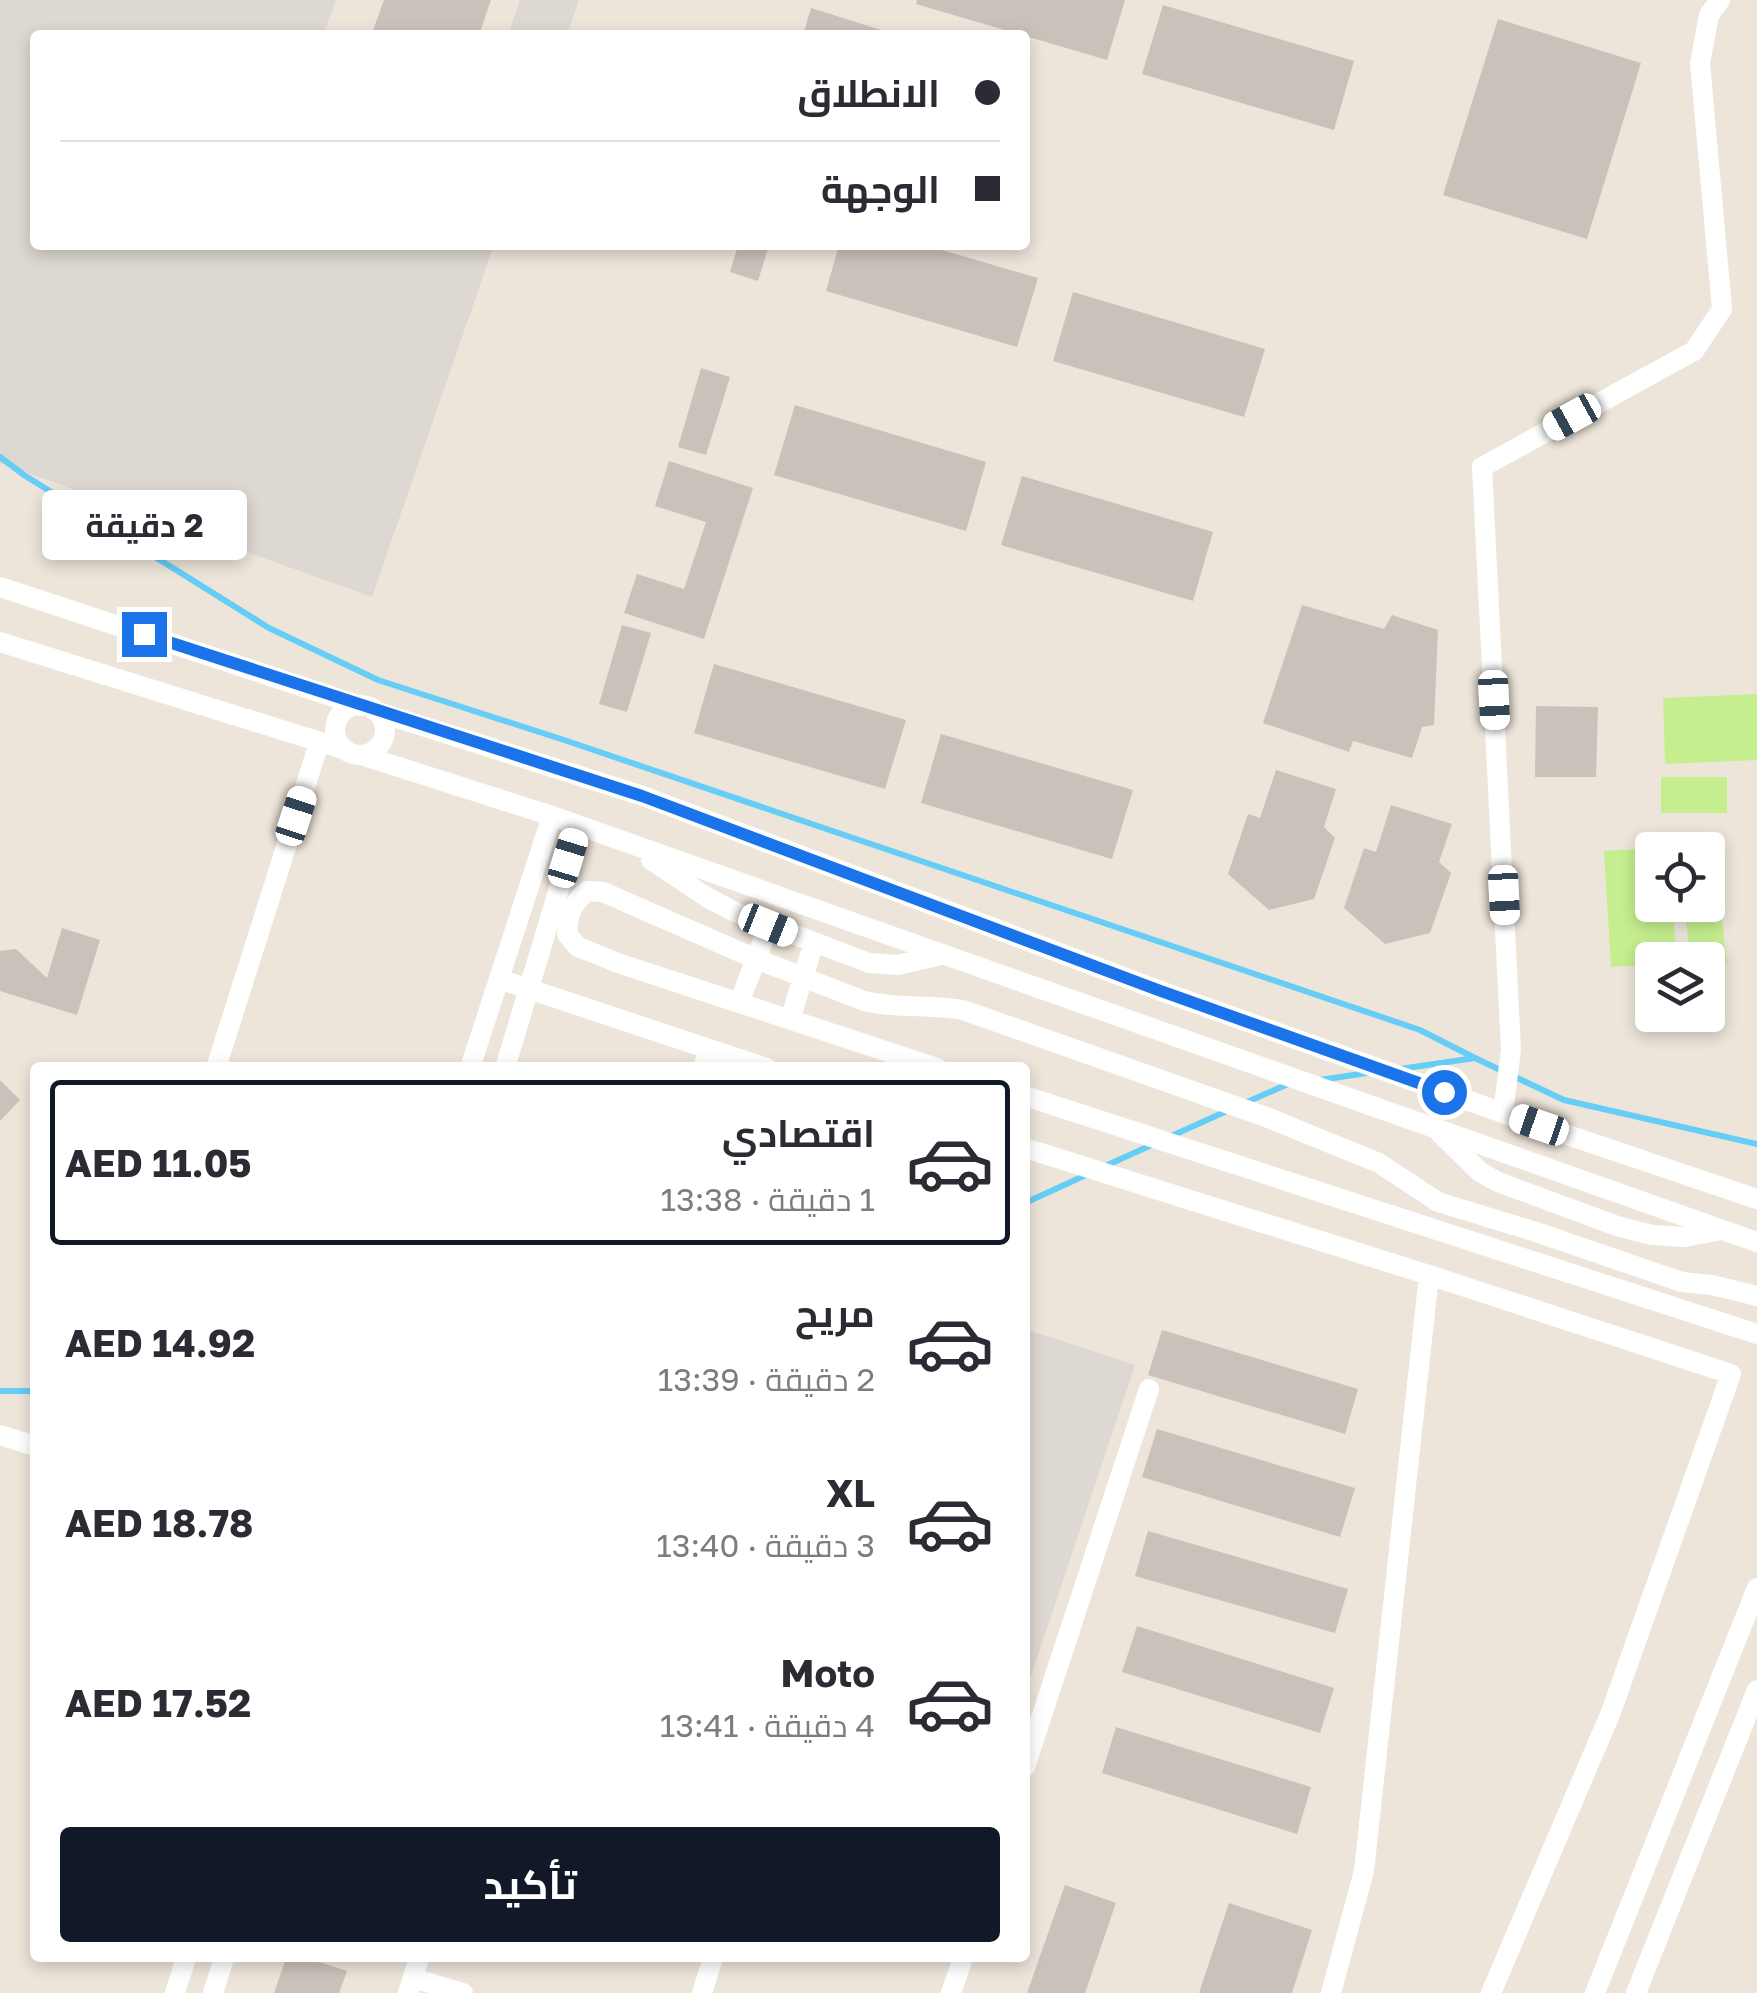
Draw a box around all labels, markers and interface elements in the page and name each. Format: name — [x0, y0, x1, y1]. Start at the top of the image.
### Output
text: الانطلاق — [797, 70, 940, 115]
text: الوجهة — [821, 166, 940, 211]
car — [1538, 389, 1606, 445]
callout: 2 دقيقة — [42, 489, 246, 559]
text: 2 دقيقة — [86, 506, 204, 544]
route end — [122, 612, 167, 657]
car — [1477, 669, 1511, 731]
car — [272, 783, 320, 849]
car — [545, 825, 591, 891]
map controls — [1635, 832, 1725, 1032]
button: locate — [1635, 832, 1725, 922]
car — [1487, 864, 1521, 926]
car — [735, 900, 801, 950]
button: layers — [1635, 942, 1725, 1032]
route start — [1422, 1070, 1467, 1115]
car — [1506, 1101, 1572, 1149]
text: اقتصادي — [722, 1110, 875, 1155]
icon: car — [905, 1118, 995, 1208]
text: AED 11.05 — [65, 1140, 252, 1185]
text: 1 دقيقة · 13:38 — [661, 1180, 875, 1218]
text: مريح — [795, 1290, 875, 1335]
icon: car — [905, 1298, 995, 1388]
text: AED 14.92 — [65, 1320, 255, 1365]
text: 2 دقيقة · 13:39 — [658, 1360, 875, 1398]
text: XL — [826, 1470, 875, 1515]
icon: car — [905, 1478, 995, 1568]
text: AED 18.78 — [65, 1500, 253, 1545]
text: 3 دقيقة · 13:40 — [656, 1526, 875, 1564]
text: Moto — [781, 1650, 875, 1695]
icon: car — [905, 1658, 995, 1748]
text: AED 17.52 — [65, 1680, 251, 1725]
text: 4 دقيقة · 13:41 — [660, 1706, 875, 1744]
button: تأكيد — [60, 1827, 1000, 1942]

